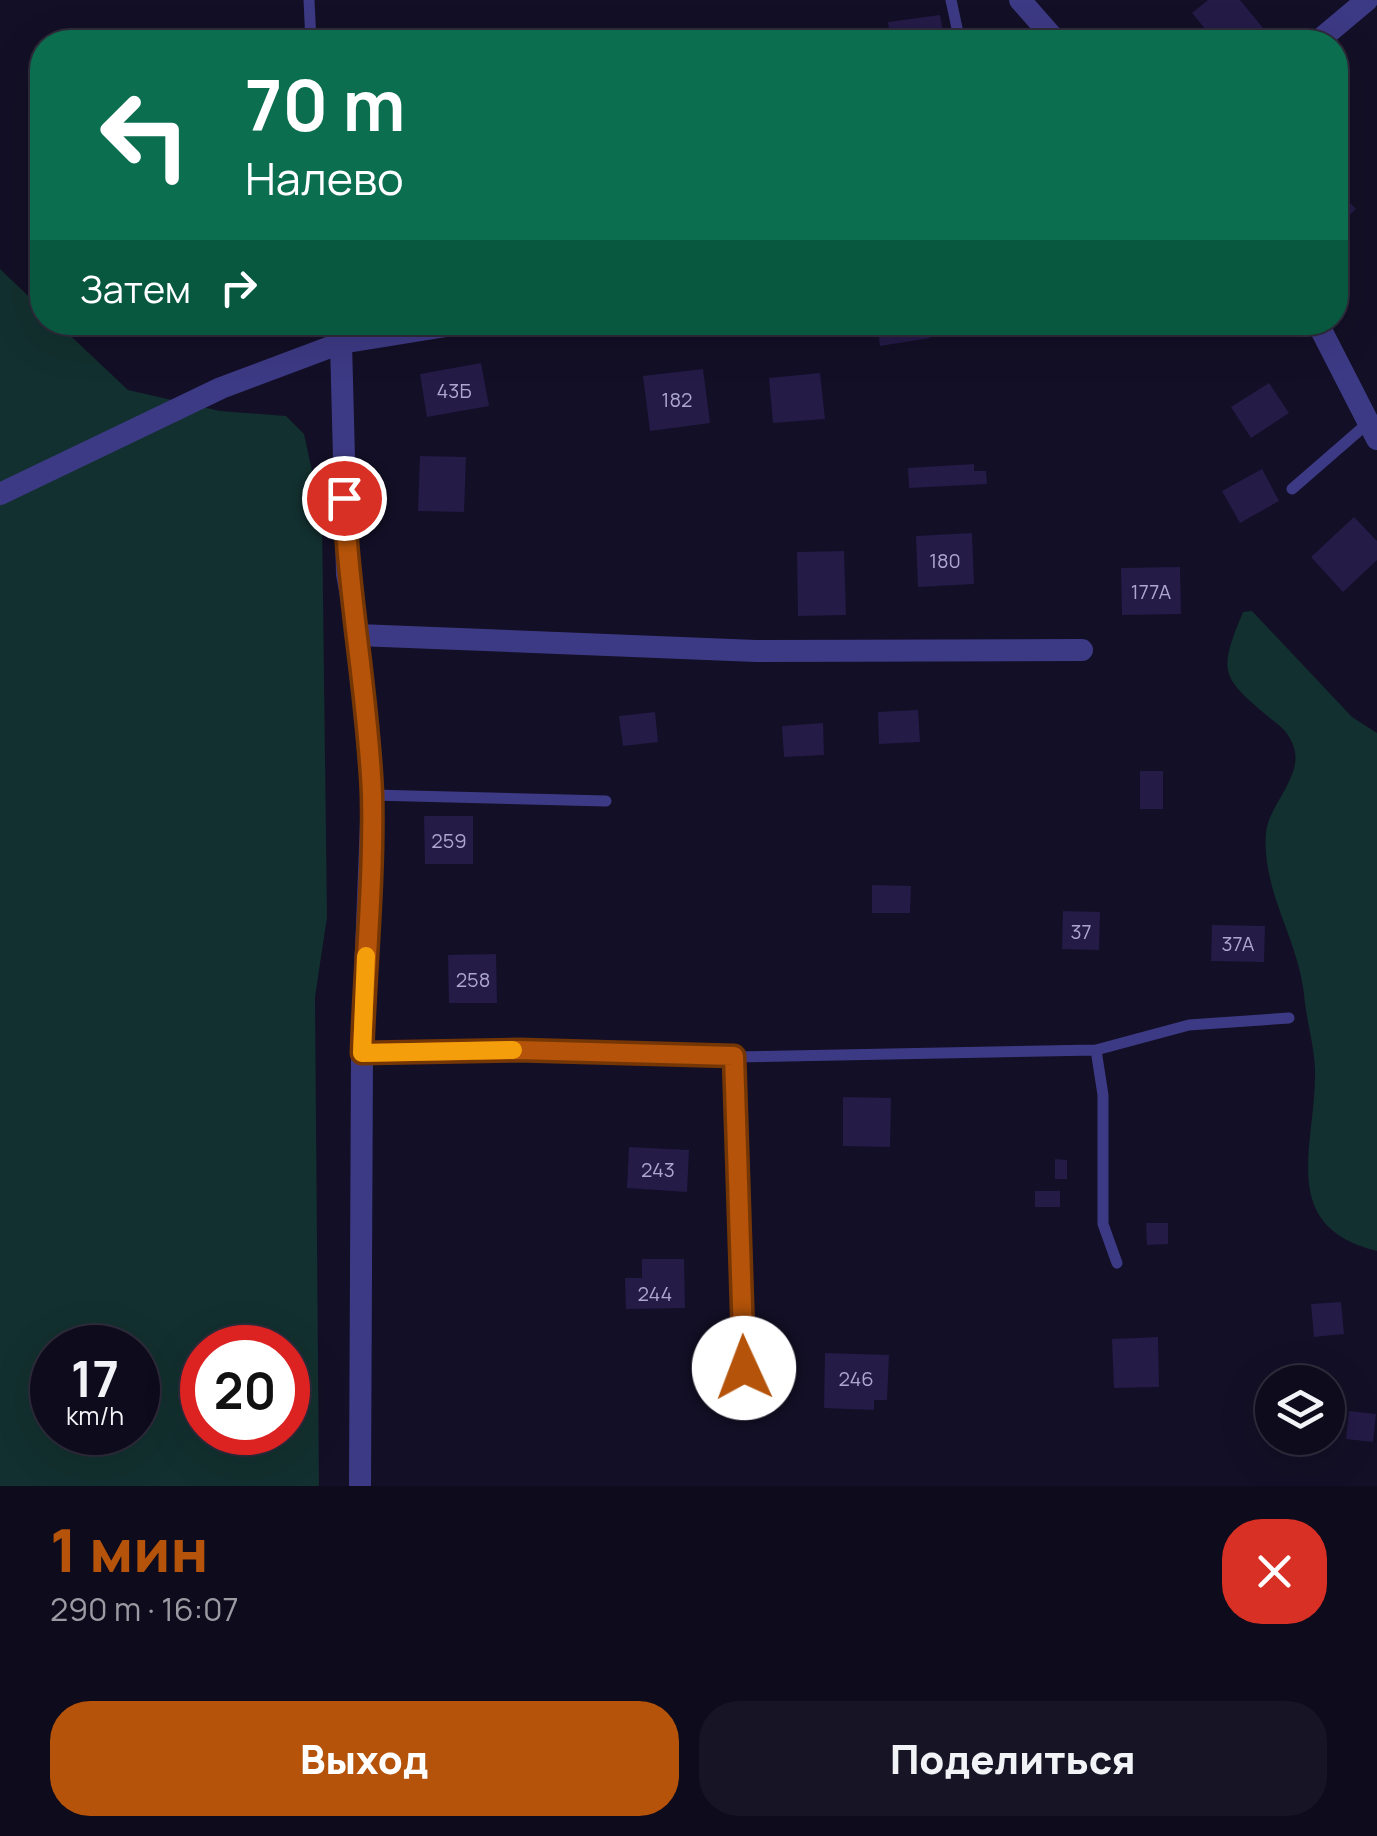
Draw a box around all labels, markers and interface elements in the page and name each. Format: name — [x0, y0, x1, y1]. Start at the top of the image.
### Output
text: 70 m — [245, 56, 405, 152]
icon: left — [80, 70, 210, 200]
text: Налево — [245, 147, 404, 209]
icon: right — [211, 260, 266, 315]
text: Затем — [80, 262, 191, 314]
house number: 43Б — [437, 377, 471, 404]
house number: 182 — [662, 386, 692, 413]
pin — [302, 456, 387, 541]
icon: arrive — [317, 471, 372, 526]
house number: 180 — [929, 547, 961, 574]
house number: 177А — [1131, 578, 1171, 605]
house number: 259 — [431, 827, 467, 854]
house number: 37 — [1070, 918, 1092, 945]
house number: 37А — [1222, 930, 1255, 957]
house number: 258 — [456, 966, 490, 993]
house number: 243 — [641, 1156, 675, 1183]
house number: 244 — [638, 1280, 672, 1307]
position arrow — [692, 1316, 796, 1420]
speed limit sign: 20 — [180, 1325, 310, 1455]
text: 17 — [71, 1344, 119, 1412]
house number: 246 — [838, 1365, 874, 1392]
map controls — [1255, 1365, 1345, 1455]
button: layers — [1255, 1365, 1345, 1455]
text: km/h — [66, 1398, 124, 1433]
text: 1 мин — [50, 1508, 209, 1590]
button: close — [1222, 1519, 1327, 1624]
text: 290 m · 16:07 — [50, 1587, 239, 1631]
button: Выход — [50, 1701, 679, 1816]
button: Поделиться — [699, 1701, 1327, 1816]

